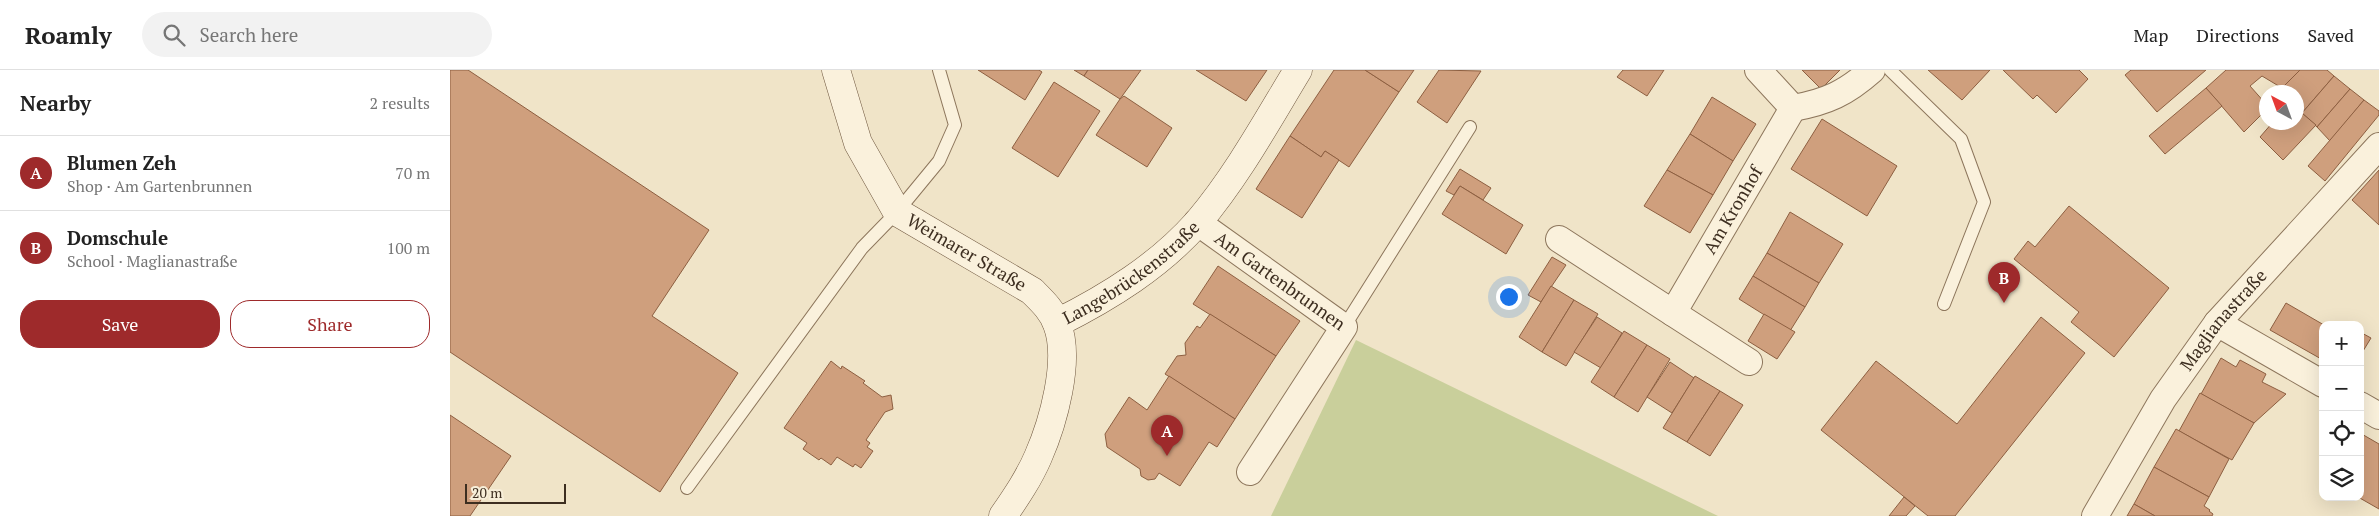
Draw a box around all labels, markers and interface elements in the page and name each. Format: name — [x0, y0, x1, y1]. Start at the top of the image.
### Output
search box — [142, 12, 492, 57]
text: Roamly — [25, 19, 112, 51]
icon: search — [160, 21, 188, 49]
text: Search here — [200, 22, 298, 47]
text: Map — [2133, 23, 2168, 47]
text: Directions — [2196, 23, 2279, 47]
text: Saved — [2307, 23, 2354, 47]
north arrow — [2259, 85, 2304, 130]
text: Nearby — [20, 89, 91, 117]
text: 2 results — [370, 92, 430, 114]
text: Blumen Zeh — [67, 150, 176, 175]
street label: Am Kronhof — [1697, 160, 1768, 258]
text: A — [30, 162, 42, 184]
text: 70 m — [395, 162, 430, 184]
text: Shop · Am Gartenbrunnen — [67, 175, 252, 197]
street label: Weimarer Straße — [903, 207, 1031, 296]
street label: Langebrückenstraße — [1058, 215, 1204, 329]
text: Domschule — [67, 225, 168, 250]
street label: Am Gartenbrunnen — [1210, 226, 1351, 336]
text: B — [31, 237, 41, 259]
text: 100 m — [387, 237, 430, 259]
text: School · Maglianastraße — [67, 250, 238, 272]
pin: B — [1988, 262, 2020, 303]
street label: Maglianastraße — [2174, 263, 2272, 375]
your location — [1496, 284, 1522, 310]
button: Save — [20, 300, 220, 348]
button: Share — [230, 300, 430, 348]
map controls — [2319, 321, 2364, 501]
button: + — [2319, 321, 2364, 366]
button: − — [2319, 366, 2364, 411]
button: locate — [2319, 411, 2364, 456]
pin: A — [1151, 415, 1183, 456]
button: layers — [2319, 456, 2364, 501]
scale bar — [465, 481, 566, 504]
text: 20 m — [472, 483, 502, 502]

